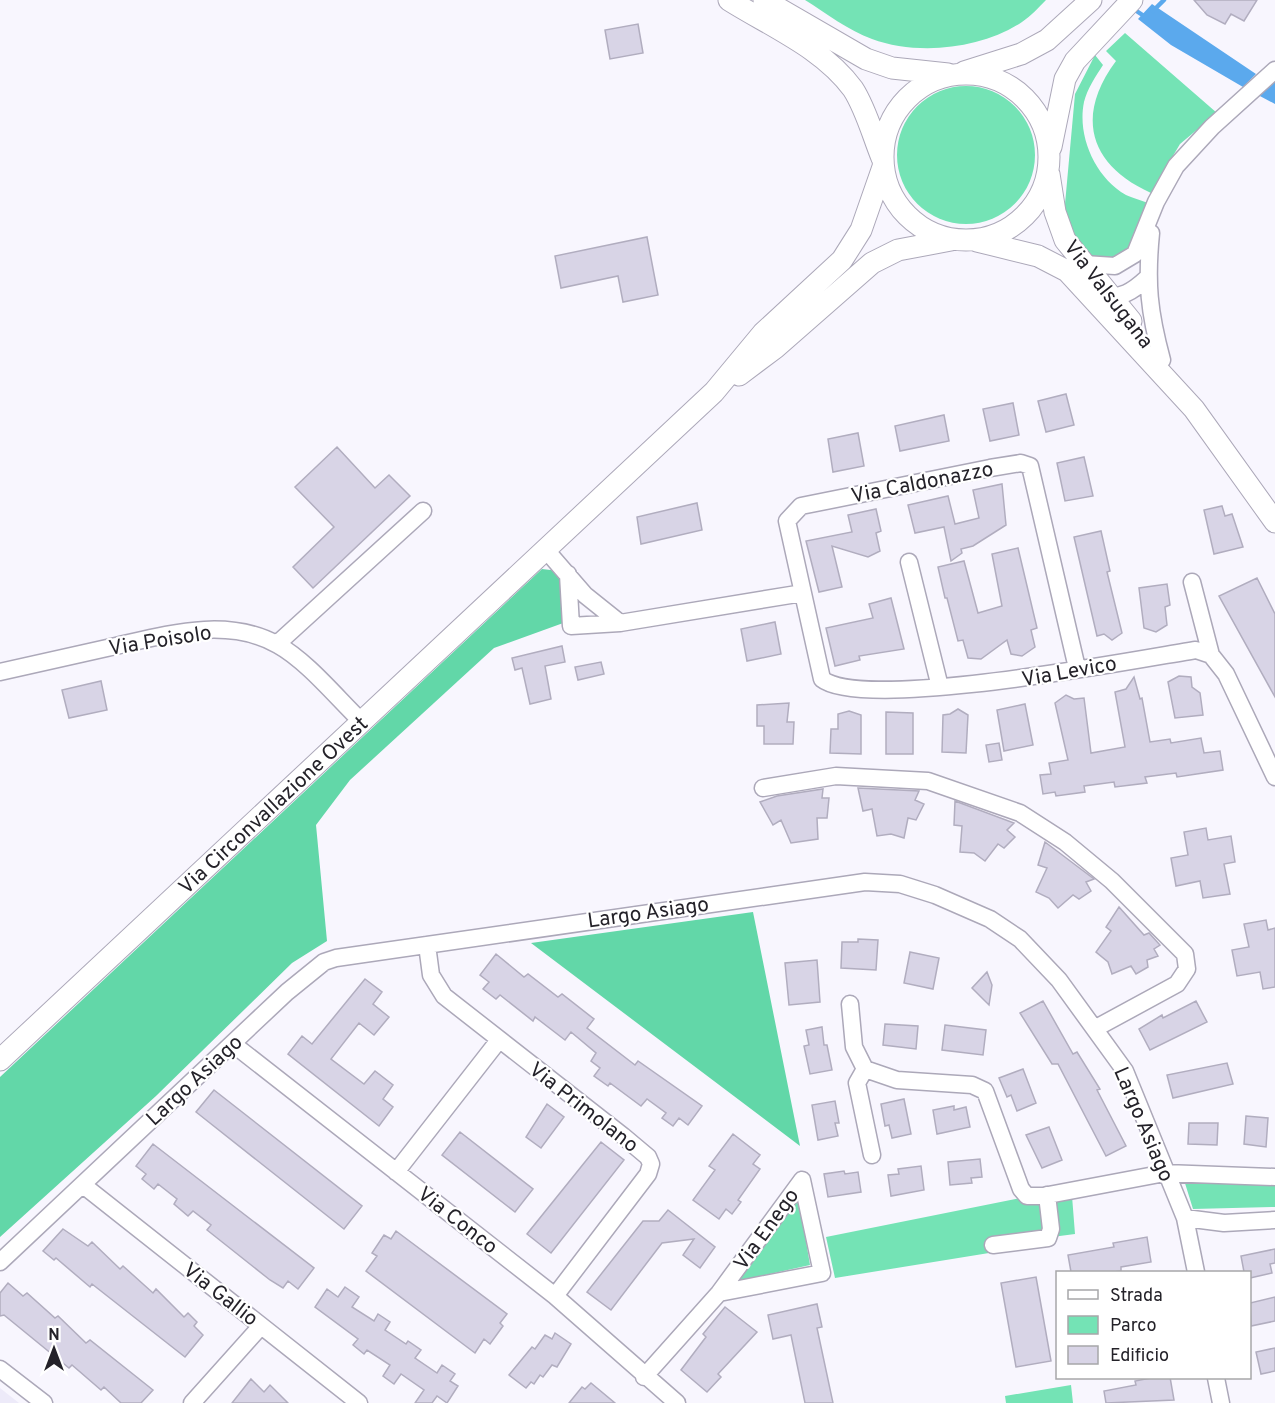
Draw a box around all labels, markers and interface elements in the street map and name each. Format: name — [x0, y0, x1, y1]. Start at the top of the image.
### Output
street label: Via Valsugana — [1057, 235, 1159, 355]
street label: Via Caldonazzo — [849, 456, 996, 510]
street label: Via Poisolo — [107, 620, 214, 663]
street label: Via Levico — [1020, 651, 1119, 694]
street label: Via Circonvallazione Ovest — [174, 711, 374, 901]
street label: Largo Asiago — [586, 892, 711, 935]
street label: Largo Asiago — [141, 1029, 249, 1133]
street label: Via Primolano — [523, 1057, 643, 1159]
street label: Largo Asiago — [1106, 1063, 1179, 1186]
street label: Via Conco — [411, 1181, 503, 1261]
street label: Via Enego — [728, 1184, 806, 1276]
street label: Via Gallio — [177, 1257, 263, 1333]
legend — [1056, 1271, 1251, 1379]
text: Strada — [1110, 1285, 1163, 1308]
text: Parco — [1110, 1315, 1156, 1338]
north arrow — [24, 1319, 84, 1379]
text: N — [48, 1326, 60, 1346]
text: Edificio — [1110, 1345, 1169, 1368]

